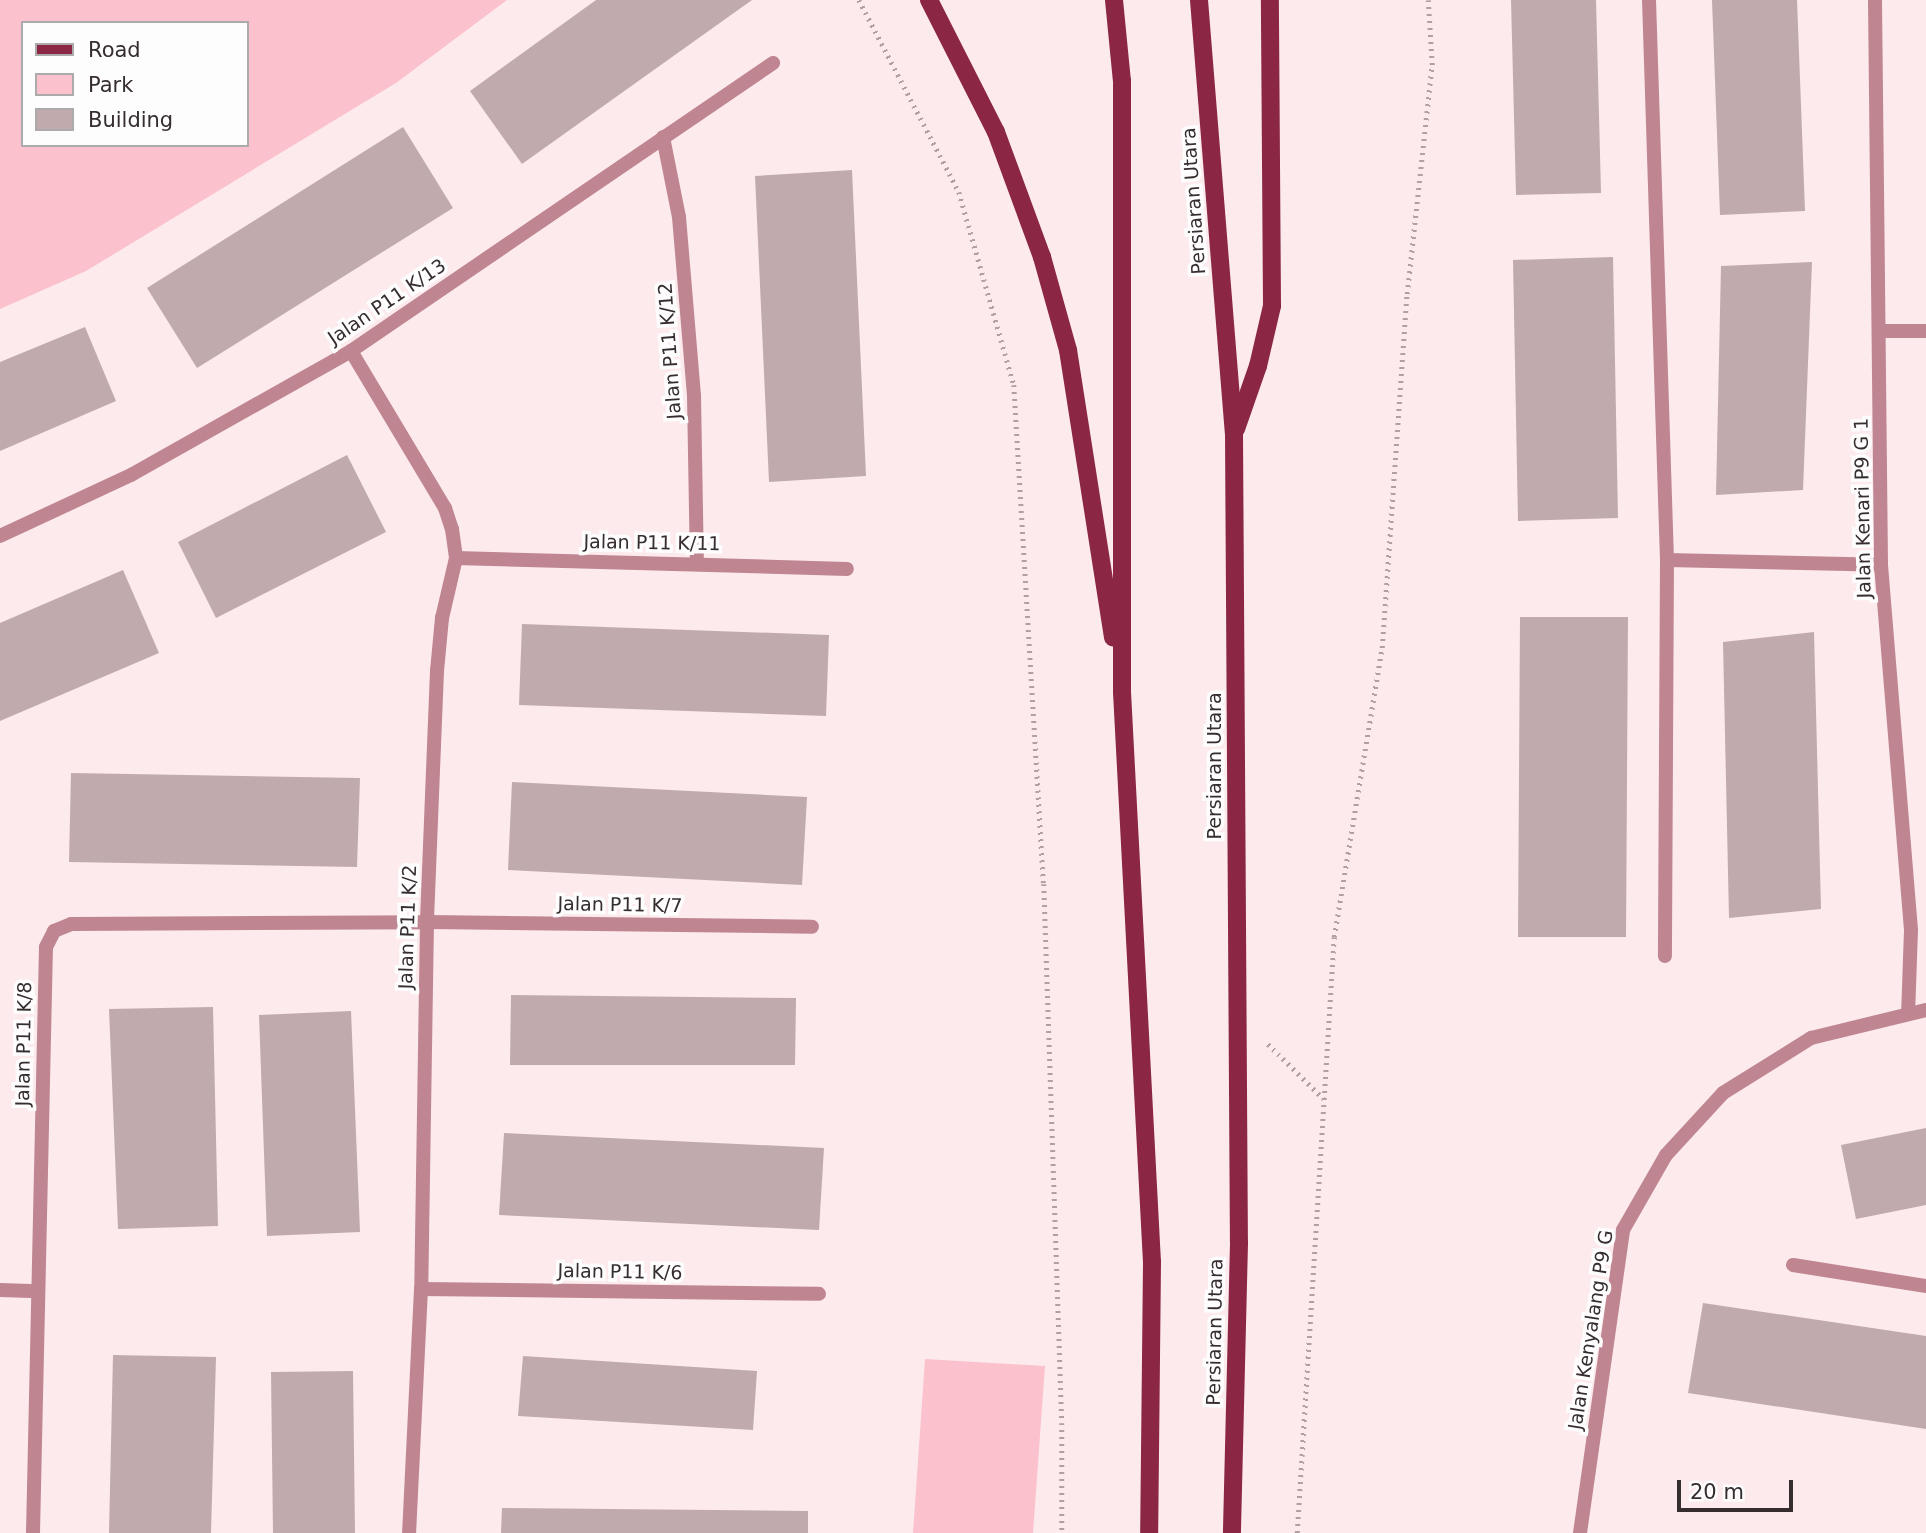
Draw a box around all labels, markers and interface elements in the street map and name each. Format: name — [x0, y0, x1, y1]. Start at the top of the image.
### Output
legend — [21, 21, 248, 147]
text: Road — [88, 38, 141, 62]
text: Park — [88, 73, 133, 97]
text: Building — [88, 108, 173, 132]
street label: Persiaran Utara — [1177, 127, 1211, 275]
street label: Jalan P11 K/13 — [324, 254, 450, 350]
street label: Jalan P11 K/12 — [654, 282, 686, 420]
street label: Jalan Kenari P9 G 1 — [1850, 417, 1876, 599]
street label: Jalan P11 K/11 — [583, 530, 721, 556]
street label: Persiaran Utara — [1204, 692, 1226, 840]
street label: Jalan P11 K/2 — [394, 864, 422, 990]
street label: Jalan P11 K/7 — [557, 893, 683, 917]
street label: Jalan P11 K/8 — [12, 981, 36, 1107]
street label: Jalan Kenyalang P9 G — [1564, 1229, 1618, 1431]
street label: Persiaran Utara — [1202, 1258, 1228, 1406]
street label: Jalan P11 K/6 — [557, 1260, 683, 1284]
scale bar — [1681, 1466, 1797, 1510]
text: 20 m — [1690, 1480, 1744, 1504]

